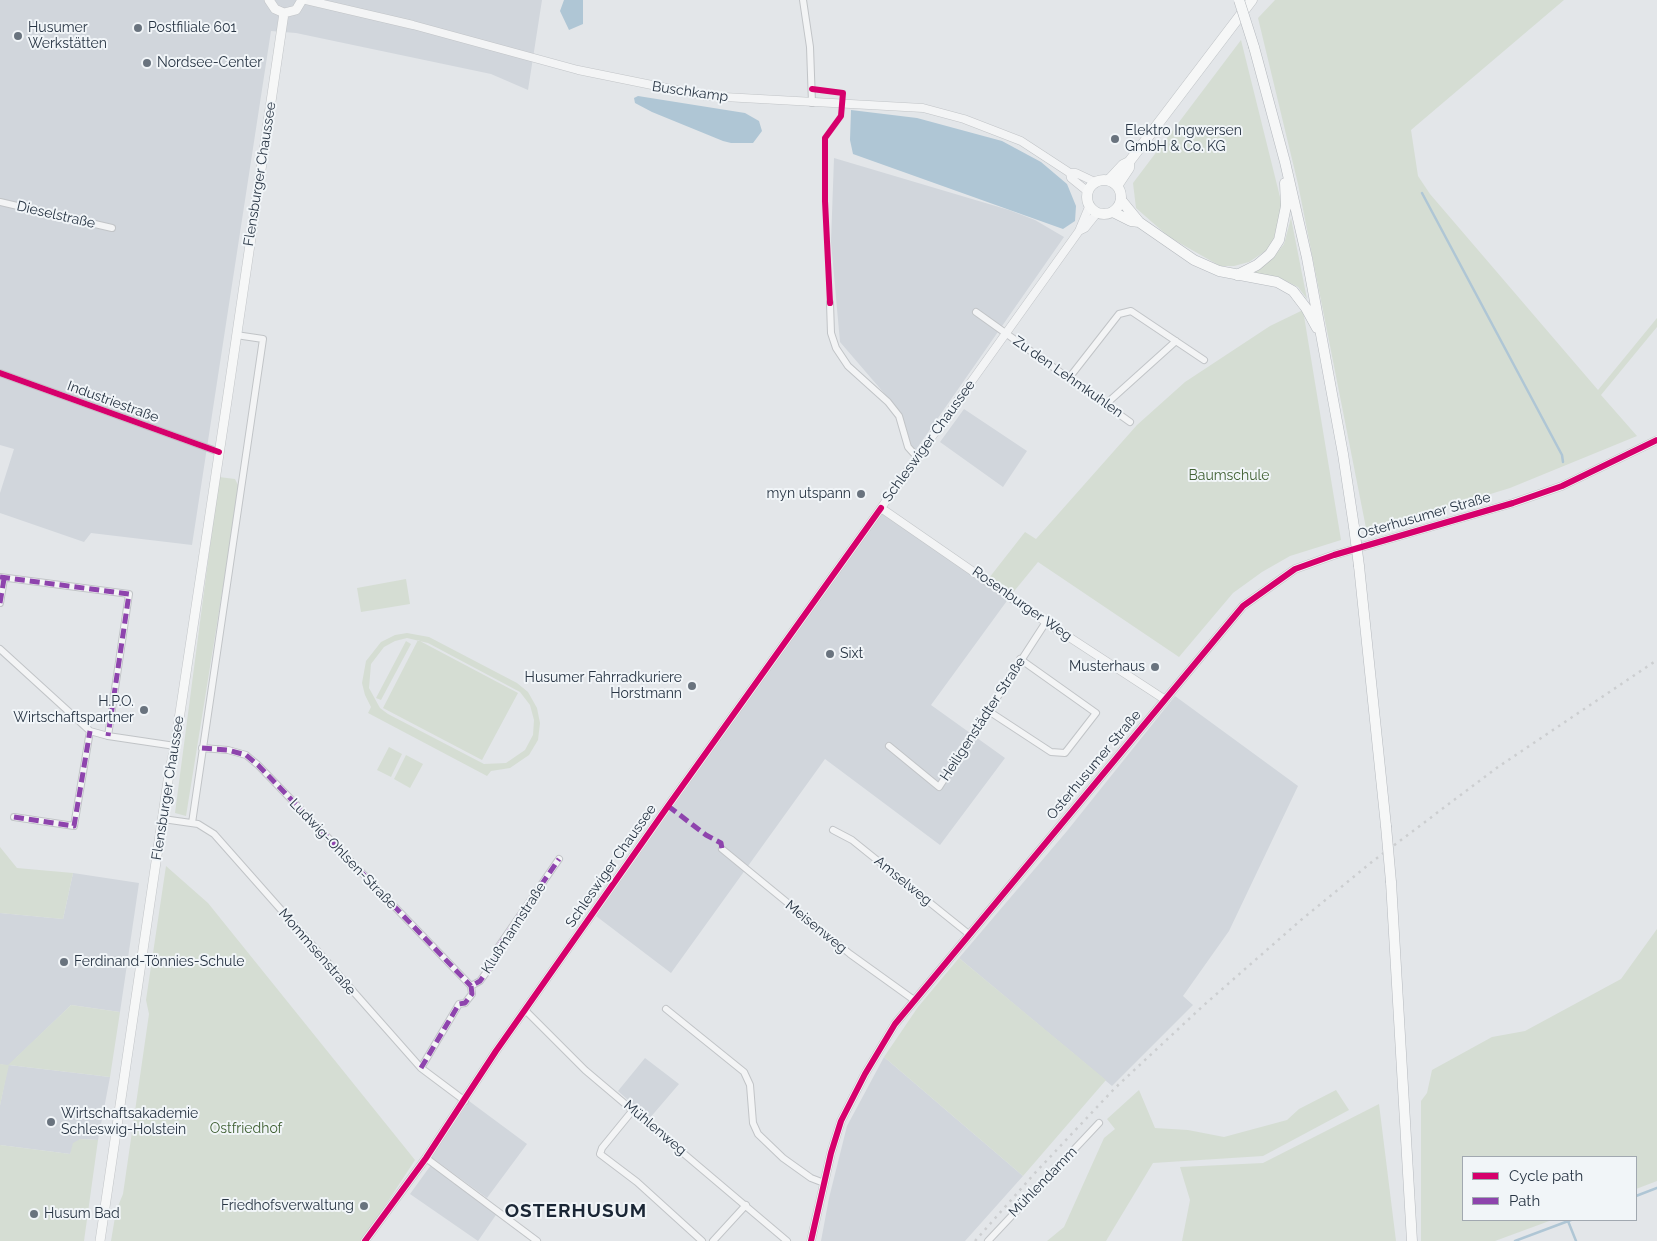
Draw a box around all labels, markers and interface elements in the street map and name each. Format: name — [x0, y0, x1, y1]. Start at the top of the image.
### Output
place label: Husumer Werkstätten — [28, 20, 107, 52]
place label: Postfiliale 601 — [148, 20, 236, 36]
marker: Postfiliale 601 — [132, 22, 144, 34]
marker: Husumer Werkstätten — [12, 30, 24, 42]
place label: Nordsee-Center — [157, 55, 262, 71]
marker: Nordsee-Center — [141, 57, 153, 69]
street label: Buschkamp — [651, 78, 729, 106]
street label: Flensburger Chaussee — [240, 101, 280, 247]
place label: Elektro Ingwersen GmbH & Co. KG — [1125, 123, 1242, 156]
marker: Elektro Ingwersen GmbH & Co. KG — [1109, 133, 1121, 145]
street label: Dieselstraße — [15, 198, 97, 232]
street label: Zu den Lehmkuhlen — [1010, 333, 1126, 421]
street label: Schleswiger Chaussee — [879, 377, 979, 505]
street label: Industriestraße — [65, 378, 161, 426]
park label: Baumschule — [1188, 468, 1270, 484]
place label: myn utspann — [767, 486, 851, 502]
marker: myn utspann — [855, 488, 867, 500]
street label: Osterhusumer Straße — [1356, 489, 1492, 543]
street label: Rosenburger Weg — [969, 563, 1075, 645]
place label: Sixt — [840, 646, 863, 662]
marker: Sixt — [824, 648, 836, 660]
street label: Heiligenstädter Straße — [937, 654, 1029, 784]
place label: Musterhaus — [1069, 659, 1145, 675]
marker: Musterhaus — [1149, 661, 1161, 673]
place label: Husumer Fahrradkuriere Horstmann — [525, 670, 682, 702]
marker: Husumer Fahrradkuriere Horstmann — [686, 680, 698, 692]
place label: H.P.O. Wirtschaftspartner — [13, 694, 134, 726]
marker: H.P.O. Wirtschaftspartner — [138, 704, 150, 716]
street label: Osterhusumer Straße — [1043, 707, 1145, 823]
street label: Flensburger Chaussee — [148, 715, 188, 861]
street label: Ludwig-Ohlsen-Straße — [286, 795, 400, 913]
street label: Schleswiger Chaussee — [562, 801, 660, 931]
street label: Amselweg — [871, 853, 935, 909]
street label: Klußmannstraße — [478, 879, 550, 977]
street label: Meisenweg — [782, 897, 850, 957]
street label: Mommsenstraße — [275, 905, 359, 999]
place label: Ferdinand-Tönnies-Schule — [74, 954, 244, 970]
marker: Ferdinand-Tönnies-Schule — [58, 956, 70, 968]
street label: Mühlenweg — [620, 1097, 690, 1159]
place label: Wirtschaftsakademie Schleswig-Holstein — [61, 1106, 198, 1138]
marker: Wirtschaftsakademie Schleswig-Holstein — [45, 1116, 57, 1128]
park label: Ostfriedhof — [210, 1121, 282, 1137]
street label: Mühlendamm — [1005, 1143, 1081, 1221]
legend — [1462, 1156, 1637, 1221]
text: Cycle path — [1509, 1167, 1583, 1185]
text: Path — [1509, 1192, 1540, 1210]
place label: Friedhofsverwaltung — [221, 1198, 354, 1214]
marker: Friedhofsverwaltung — [358, 1200, 370, 1212]
district label: OSTERHUSUM — [503, 1200, 649, 1222]
place label: Husum Bad — [44, 1206, 120, 1222]
marker: Husum Bad — [28, 1208, 40, 1220]

